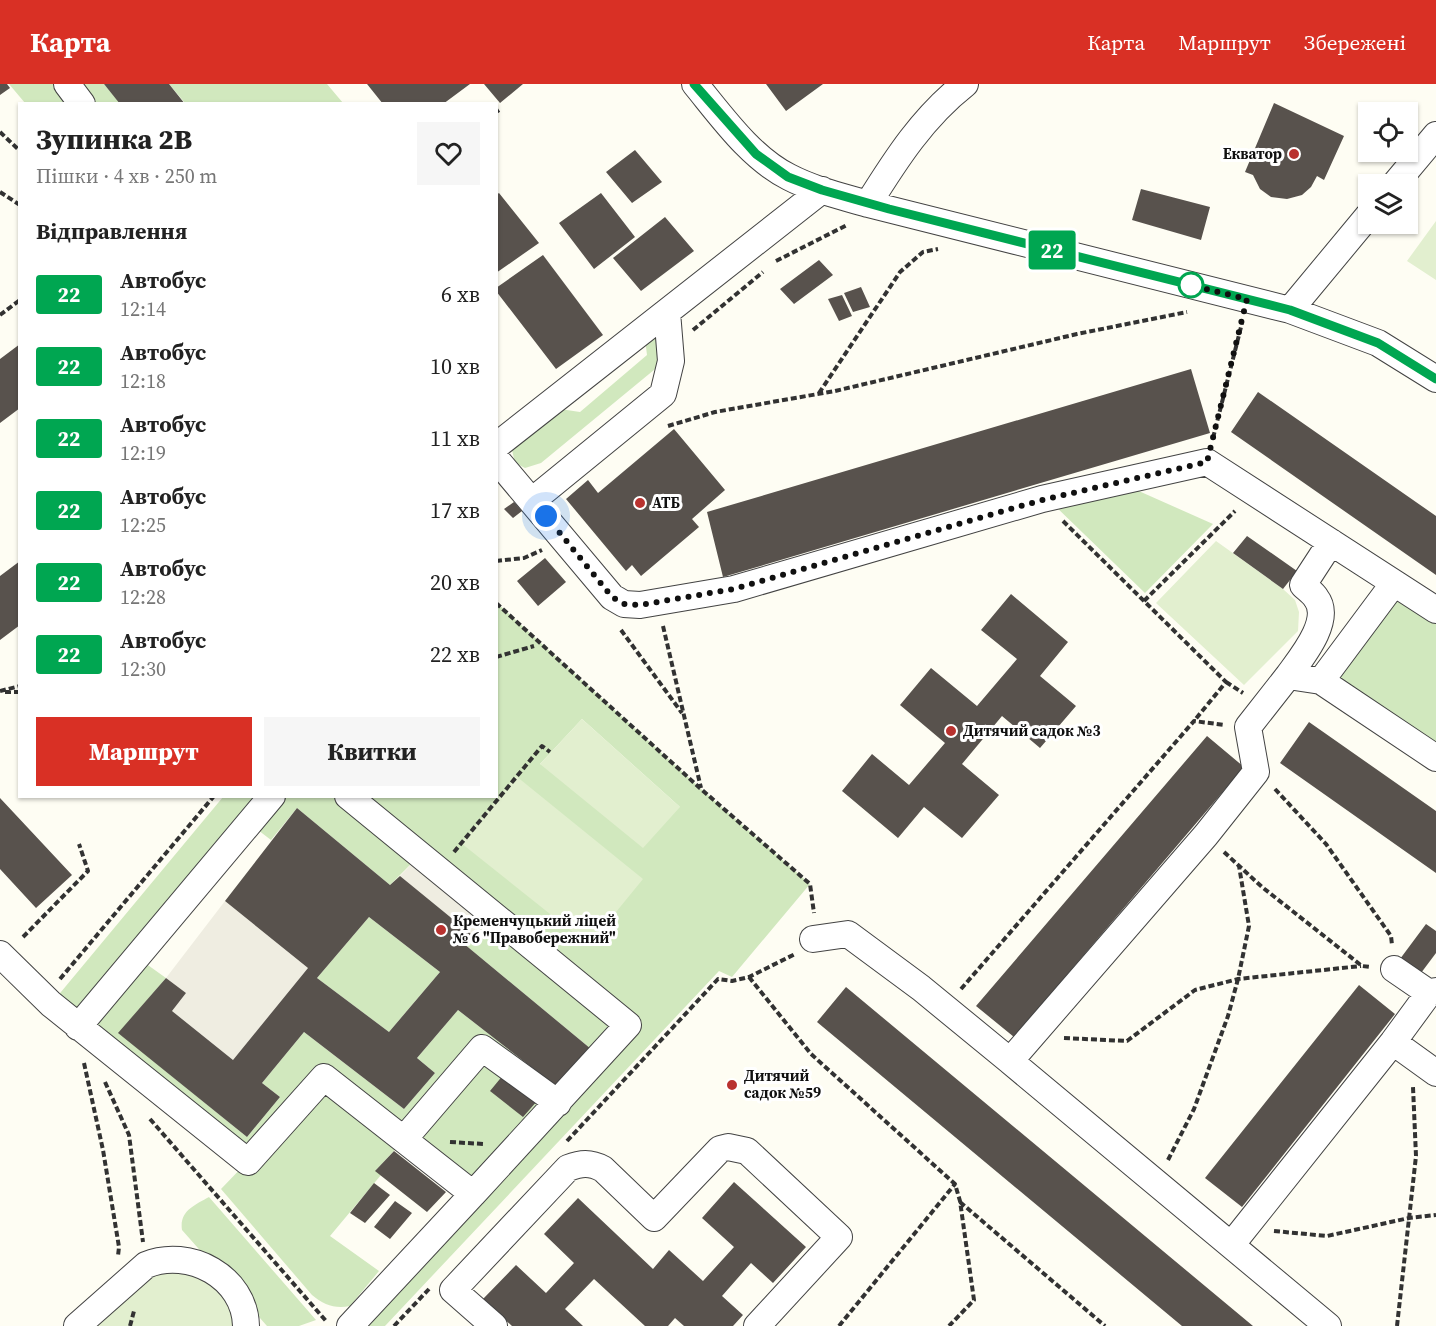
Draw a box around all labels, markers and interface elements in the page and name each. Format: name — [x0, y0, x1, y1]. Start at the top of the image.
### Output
text: Карта — [30, 23, 111, 61]
text: Карта — [1087, 28, 1145, 57]
text: Маршрут — [1178, 28, 1271, 57]
text: Збережені — [1304, 28, 1406, 57]
map controls — [1358, 102, 1418, 234]
button: locate — [1358, 102, 1418, 162]
text: Зупинка 2В — [36, 120, 192, 158]
button: heart — [417, 122, 480, 185]
place label: Екватор — [1223, 143, 1282, 164]
marker: Екватор — [1287, 147, 1301, 161]
text: Пішки · 4 хв · 250 m — [36, 162, 217, 190]
button: layers — [1358, 174, 1418, 234]
text: Відправлення — [36, 216, 187, 246]
line badge: 22 — [1025, 230, 1079, 270]
text: 22 — [1041, 236, 1063, 265]
text: Автобус — [120, 265, 206, 295]
unlabelled marker — [1178, 272, 1204, 298]
text: 6 хв — [441, 279, 480, 309]
text: 22 — [58, 280, 80, 309]
text: 12:14 — [120, 295, 166, 323]
text: Автобус — [120, 337, 206, 367]
text: 10 хв — [430, 351, 480, 381]
text: 22 — [58, 352, 80, 381]
text: 12:18 — [120, 367, 166, 395]
text: Автобус — [120, 409, 206, 439]
text: 11 хв — [430, 423, 480, 453]
text: 22 — [58, 424, 80, 453]
text: 12:19 — [120, 439, 166, 467]
text: Автобус — [120, 481, 206, 511]
place label: АТБ — [652, 492, 681, 513]
text: 17 хв — [430, 495, 480, 525]
text: 22 — [58, 496, 80, 525]
marker: АТБ — [633, 496, 647, 510]
your location — [531, 501, 561, 531]
text: 12:25 — [120, 511, 166, 539]
text: Автобус — [120, 553, 206, 583]
text: 20 хв — [430, 567, 480, 597]
text: 22 — [58, 568, 80, 597]
text: 12:28 — [120, 583, 166, 611]
text: Автобус — [120, 625, 206, 655]
text: 22 хв — [430, 639, 480, 669]
text: 22 — [58, 640, 80, 669]
text: 12:30 — [120, 655, 166, 683]
button: Маршрут — [36, 717, 252, 786]
button: Квитки — [264, 717, 480, 786]
place label: Дитячий садок №3 — [963, 720, 1101, 741]
marker: Дитячий садок №3 — [944, 724, 958, 738]
place label: Кременчуцький ліцей № 6 "Правобережний" — [452, 910, 616, 948]
marker: Кременчуцький ліцей № 6 "Правобережний" — [434, 923, 448, 937]
place label: Дитячий садок №59 — [744, 1065, 821, 1103]
marker: Дитячий садок №59 — [725, 1078, 739, 1092]

